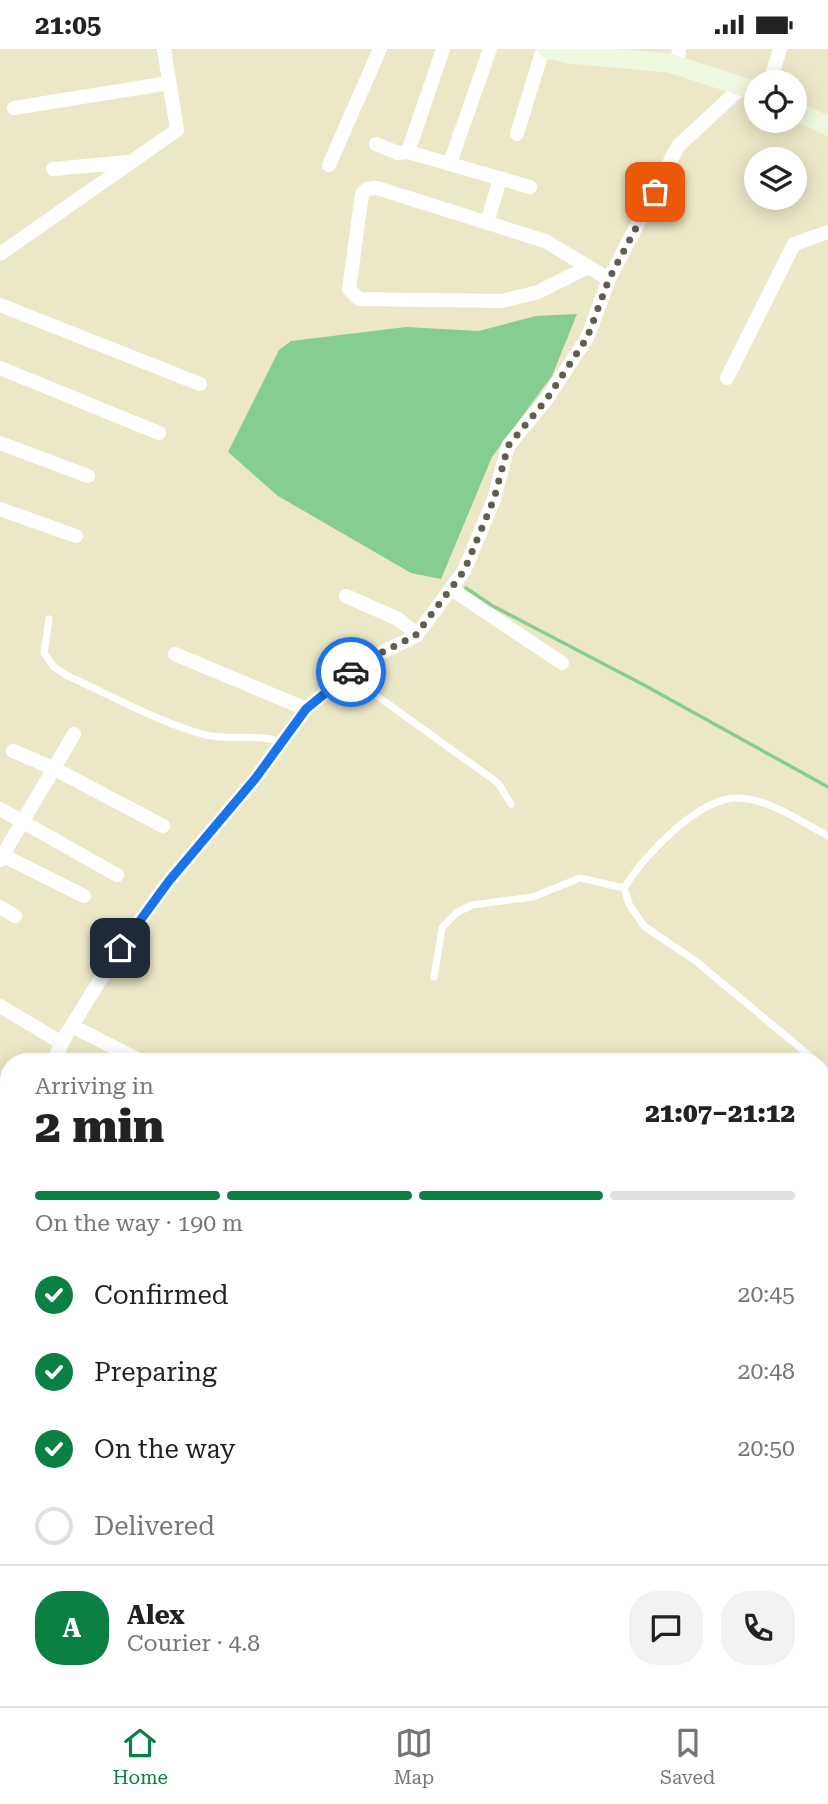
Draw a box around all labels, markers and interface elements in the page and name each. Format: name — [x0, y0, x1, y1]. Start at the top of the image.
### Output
text: 21:05 — [35, 10, 101, 40]
map controls — [744, 70, 807, 210]
button: locate — [744, 70, 807, 133]
button: layers — [744, 147, 807, 210]
pin — [625, 162, 685, 222]
icon: bag — [636, 173, 674, 211]
courier — [316, 637, 386, 707]
icon: car — [332, 653, 370, 691]
pin — [90, 918, 150, 978]
icon: home — [101, 929, 139, 967]
text: Arriving in — [35, 1073, 154, 1100]
text: 21:07–21:12 — [645, 1098, 795, 1128]
text: 2 min — [35, 1099, 164, 1153]
text: On the way · 190 m — [35, 1210, 243, 1237]
icon: check — [35, 1276, 73, 1314]
text: Confirmed — [94, 1280, 229, 1310]
text: 20:45 — [738, 1281, 795, 1308]
icon: check — [35, 1353, 73, 1391]
text: Preparing — [94, 1357, 217, 1387]
text: 20:48 — [738, 1358, 795, 1385]
icon: check — [35, 1430, 73, 1468]
text: On the way — [94, 1434, 235, 1464]
text: 20:50 — [738, 1435, 795, 1462]
text: Delivered — [94, 1511, 215, 1541]
button: chat — [629, 1591, 703, 1665]
button: phone — [721, 1591, 795, 1665]
text: Alex — [127, 1600, 185, 1630]
text: A — [63, 1613, 81, 1643]
text: Courier · 4.8 — [127, 1630, 260, 1657]
tab: Home — [113, 1724, 168, 1789]
tab: Map — [394, 1724, 434, 1789]
tab: Saved — [660, 1724, 715, 1789]

